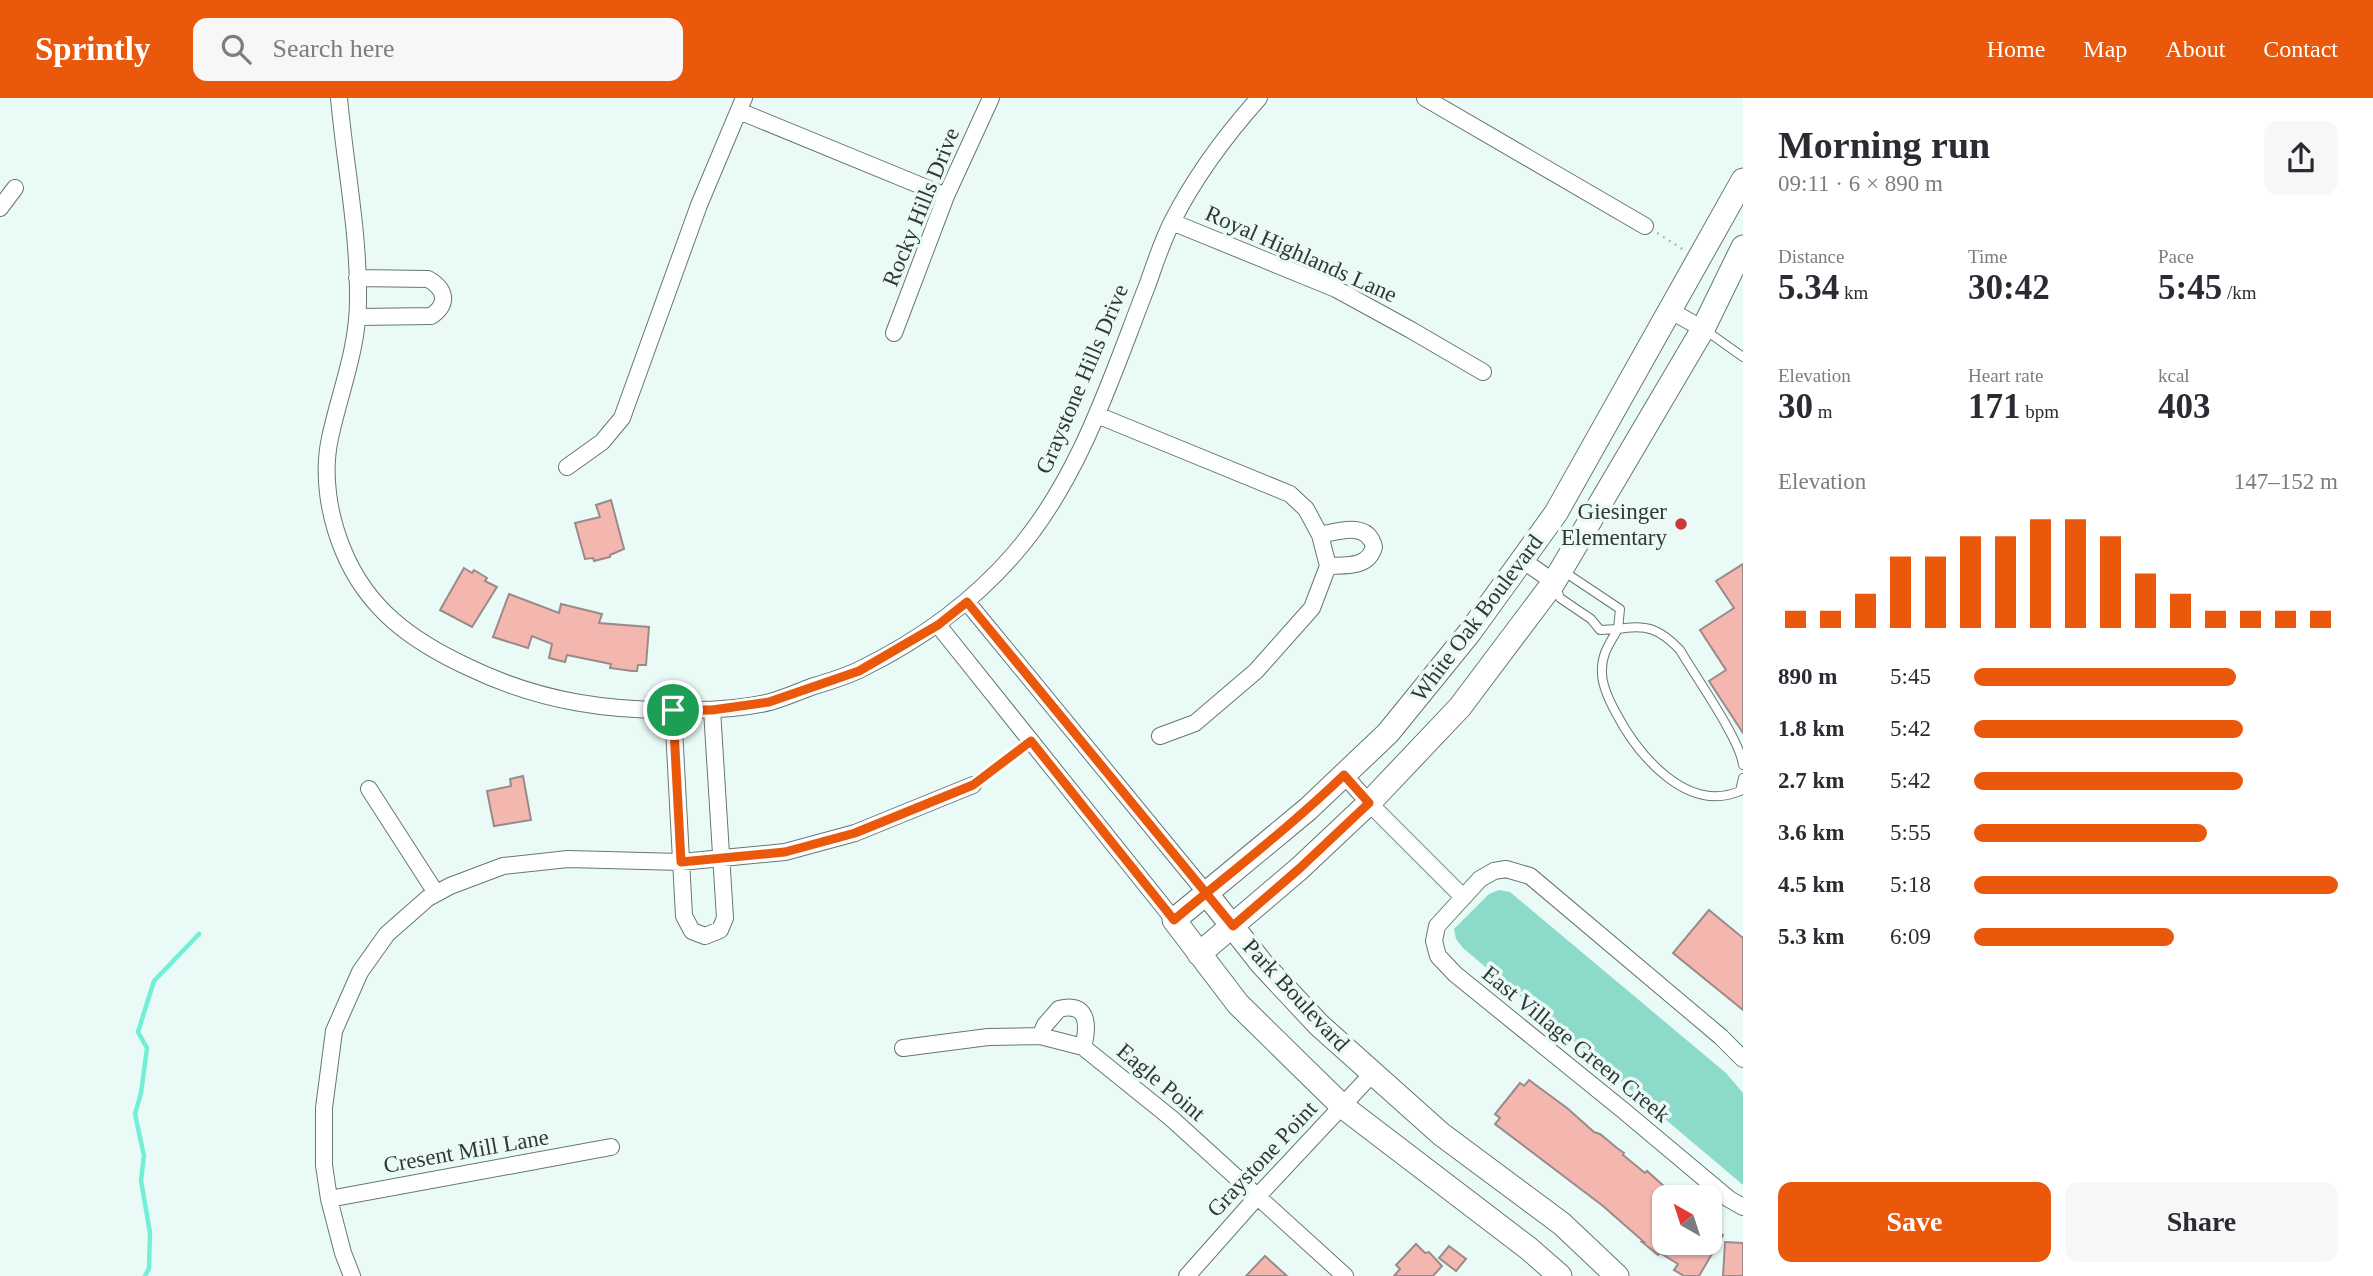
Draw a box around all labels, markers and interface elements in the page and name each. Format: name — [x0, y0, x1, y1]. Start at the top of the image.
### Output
search box — [193, 18, 683, 81]
icon: search — [217, 30, 255, 68]
text: Sprintly — [35, 31, 151, 67]
text: Search here — [273, 34, 395, 63]
text: Home — [1987, 36, 2045, 62]
text: Map — [2083, 36, 2127, 62]
text: About — [2165, 36, 2225, 62]
text: Contact — [2263, 36, 2338, 62]
button: share — [2264, 121, 2338, 195]
street label: Rocky Hills Drive — [878, 124, 964, 290]
text: Morning run — [1778, 124, 1990, 166]
text: 09:11 · 6 × 890 m — [1778, 171, 1943, 196]
street label: Royal Highlands Lane — [1201, 200, 1401, 308]
text: Distance — [1778, 246, 1844, 267]
text: Time — [1968, 246, 2007, 267]
text: Pace — [2158, 246, 2194, 267]
text: 5.34 — [1778, 268, 1839, 307]
text: 30:42 — [1968, 268, 2050, 307]
text: 5:45 — [2158, 268, 2222, 307]
street label: Graystone Hills Drive — [1031, 281, 1133, 477]
text: km — [1839, 282, 1868, 303]
text: /km — [2222, 282, 2256, 303]
text: Elevation — [1778, 365, 1851, 386]
text: Heart rate — [1968, 365, 2043, 386]
text: kcal — [2158, 365, 2190, 386]
text: 30 — [1778, 387, 1813, 426]
text: 171 — [1968, 387, 2021, 426]
text: 403 — [2158, 387, 2211, 426]
text: m — [1813, 401, 1833, 422]
text: bpm — [2021, 401, 2059, 422]
text: Elevation — [1778, 469, 1866, 494]
text: 147–152 m — [2234, 469, 2338, 494]
place label: Giesinger Elementary — [1561, 499, 1667, 550]
marker: Giesinger Elementary — [1673, 516, 1689, 532]
street label: White Oak Boulevard — [1406, 529, 1548, 706]
text: 890 m — [1778, 664, 1837, 689]
text: 5:45 — [1890, 664, 1931, 689]
pin — [643, 680, 703, 740]
icon: arrive — [654, 691, 692, 729]
text: 1.8 km — [1778, 716, 1844, 741]
text: 5:42 — [1890, 716, 1931, 741]
text: 2.7 km — [1778, 768, 1844, 793]
text: 5:42 — [1890, 768, 1931, 793]
text: 3.6 km — [1778, 820, 1844, 845]
text: 5:55 — [1890, 820, 1931, 845]
text: 4.5 km — [1778, 872, 1844, 897]
text: 5:18 — [1890, 872, 1931, 897]
text: 5.3 km — [1778, 924, 1844, 949]
text: 6:09 — [1890, 924, 1931, 949]
street label: Park Boulevard — [1238, 934, 1354, 1056]
street label: East Village Green Creek — [1477, 961, 1675, 1128]
street label: Eagle Point — [1112, 1038, 1210, 1126]
street label: Graystone Point — [1202, 1096, 1322, 1222]
street label: Cresent Mill Lane — [381, 1124, 551, 1178]
button: Save — [1778, 1182, 2051, 1262]
button: Share — [2065, 1182, 2338, 1262]
north arrow — [1652, 1185, 1722, 1255]
map controls — [1652, 1185, 1722, 1255]

